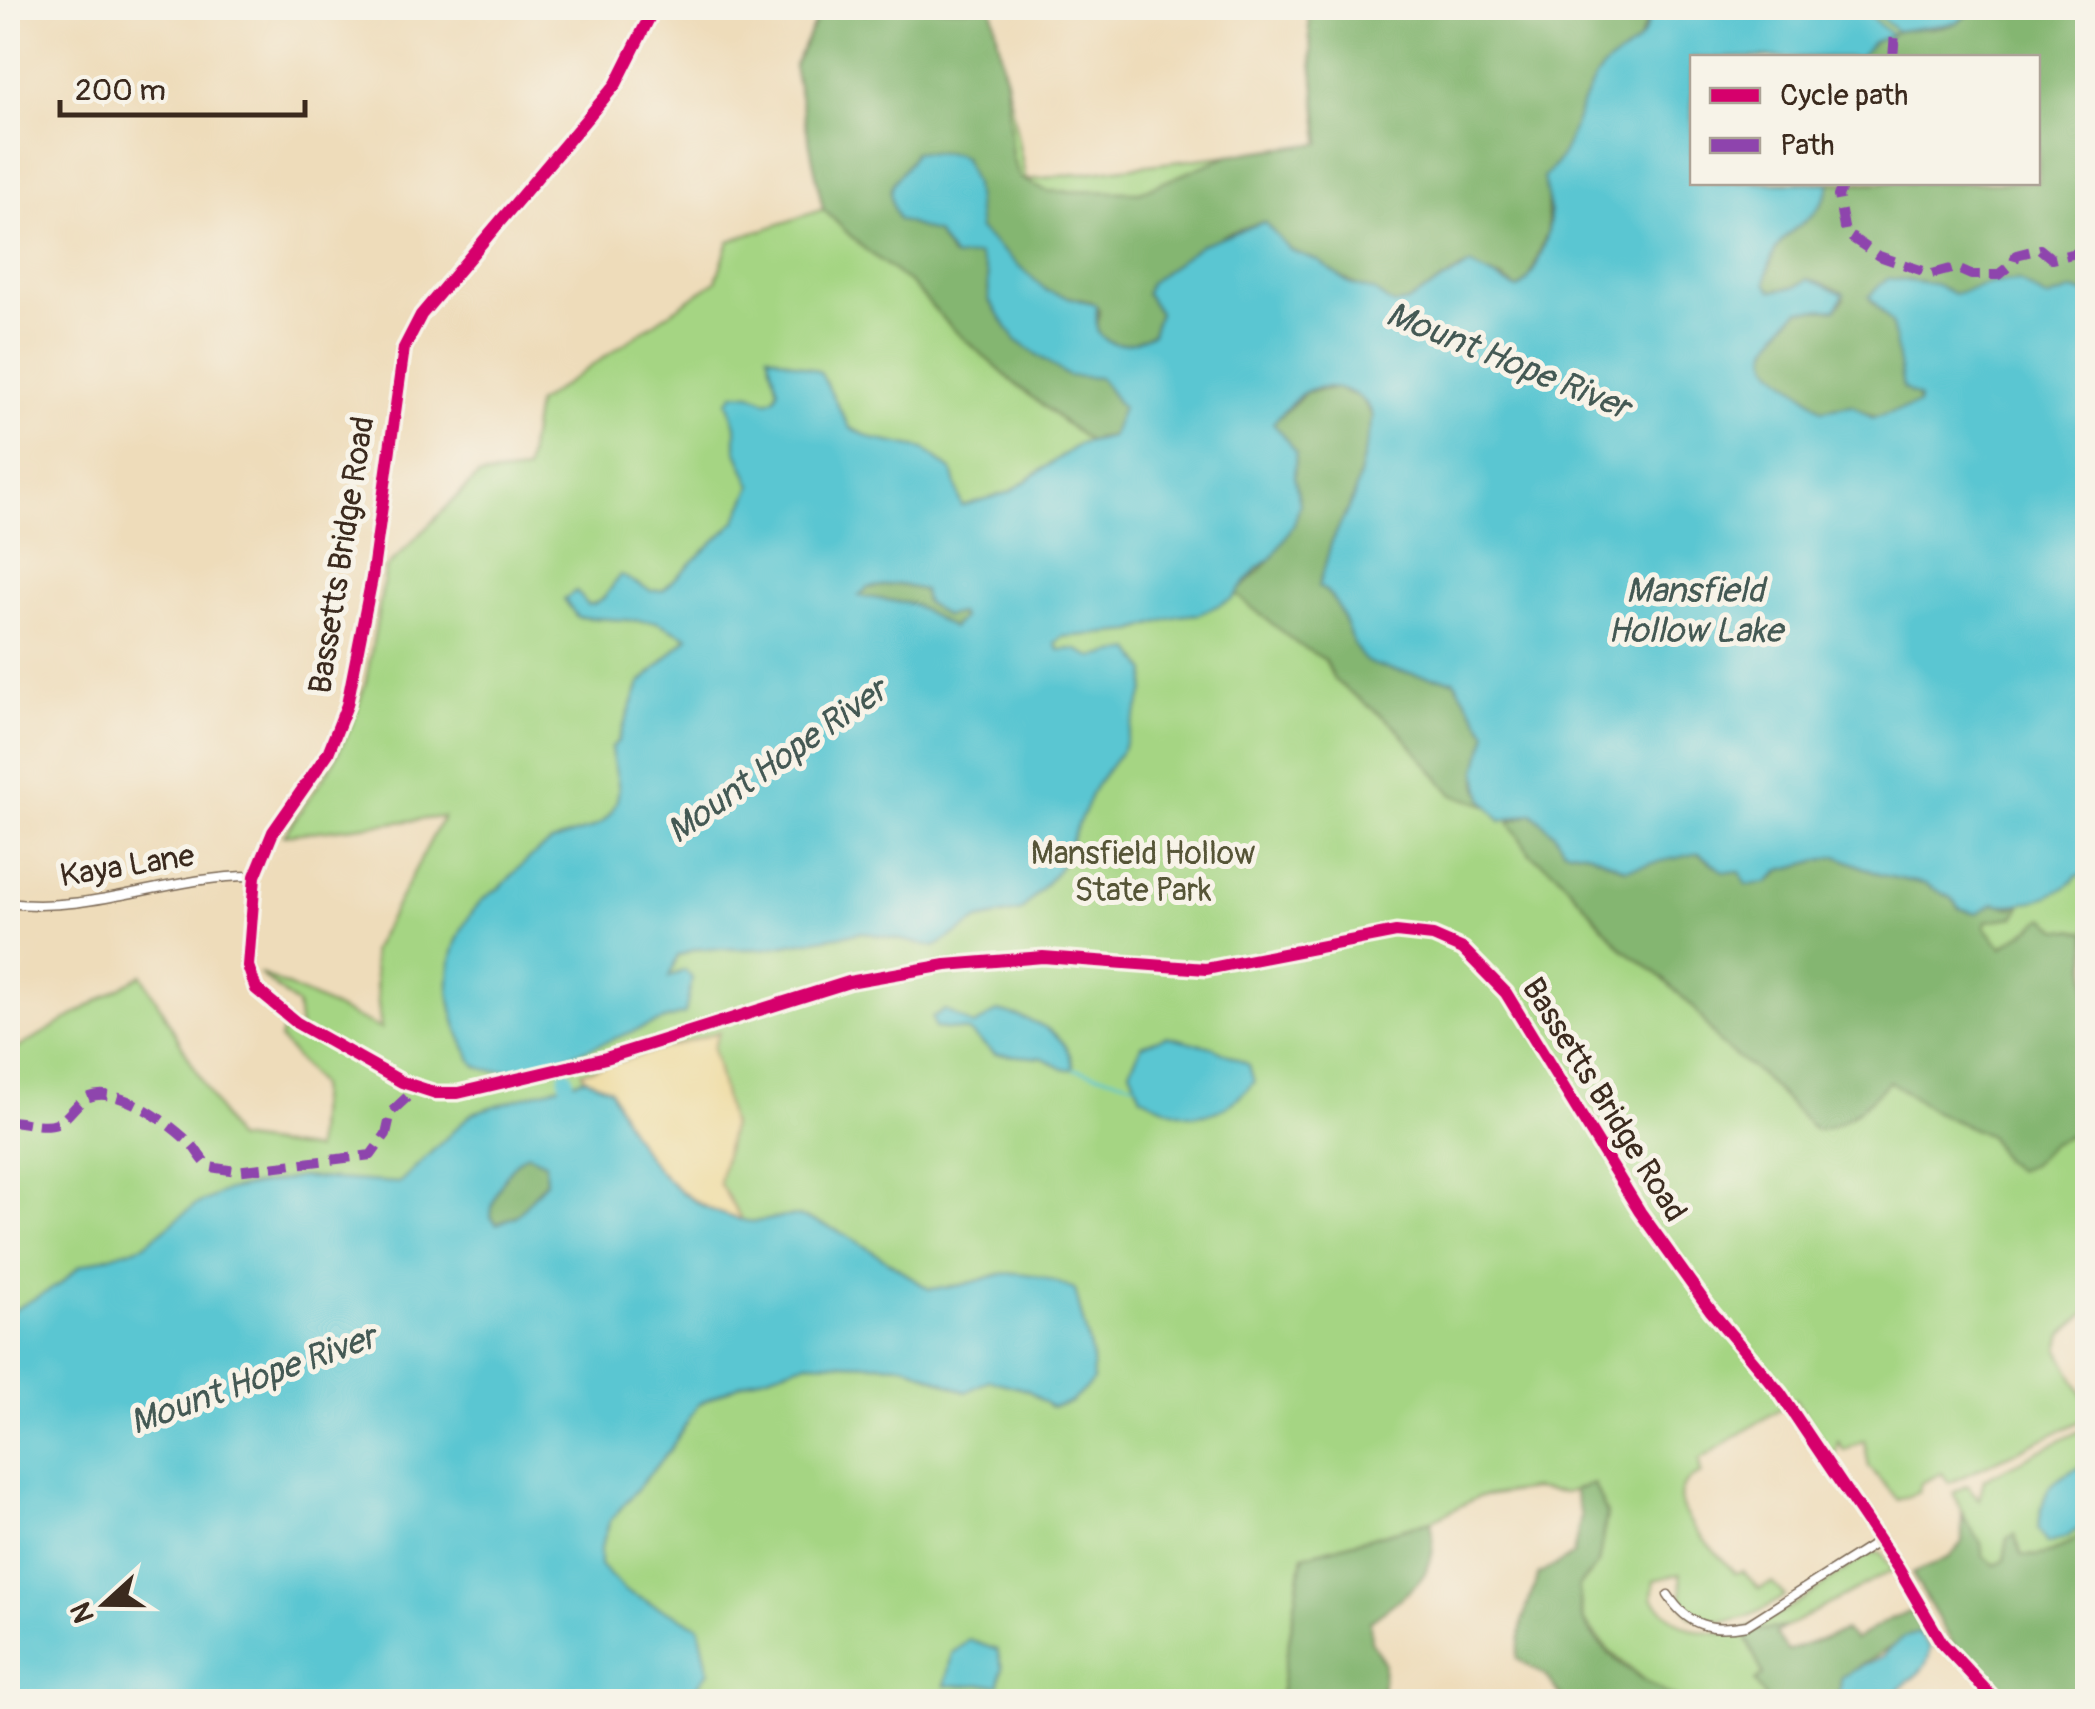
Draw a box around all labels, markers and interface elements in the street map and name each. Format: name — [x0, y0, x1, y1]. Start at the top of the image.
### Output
scale bar — [60, 55, 305, 117]
legend — [1690, 55, 2040, 185]
text: 200 m — [75, 72, 166, 109]
text: Cycle path — [1780, 77, 1908, 114]
text: Path — [1780, 127, 1835, 164]
water label: Mount Hope River — [1380, 292, 1640, 431]
street label: Bassetts Bridge Road — [300, 413, 384, 697]
water label: Mansfield Hollow Lake — [1607, 569, 1786, 653]
water label: Mount Hope River — [659, 666, 899, 853]
park label: Mansfield Hollow State Park — [1031, 834, 1256, 911]
street label: Kaya Lane — [57, 836, 197, 896]
street label: Bassetts Bridge Road — [1513, 971, 1695, 1229]
water label: Mount Hope River — [124, 1314, 386, 1445]
north arrow — [55, 1554, 155, 1654]
text: N — [63, 1597, 103, 1628]

